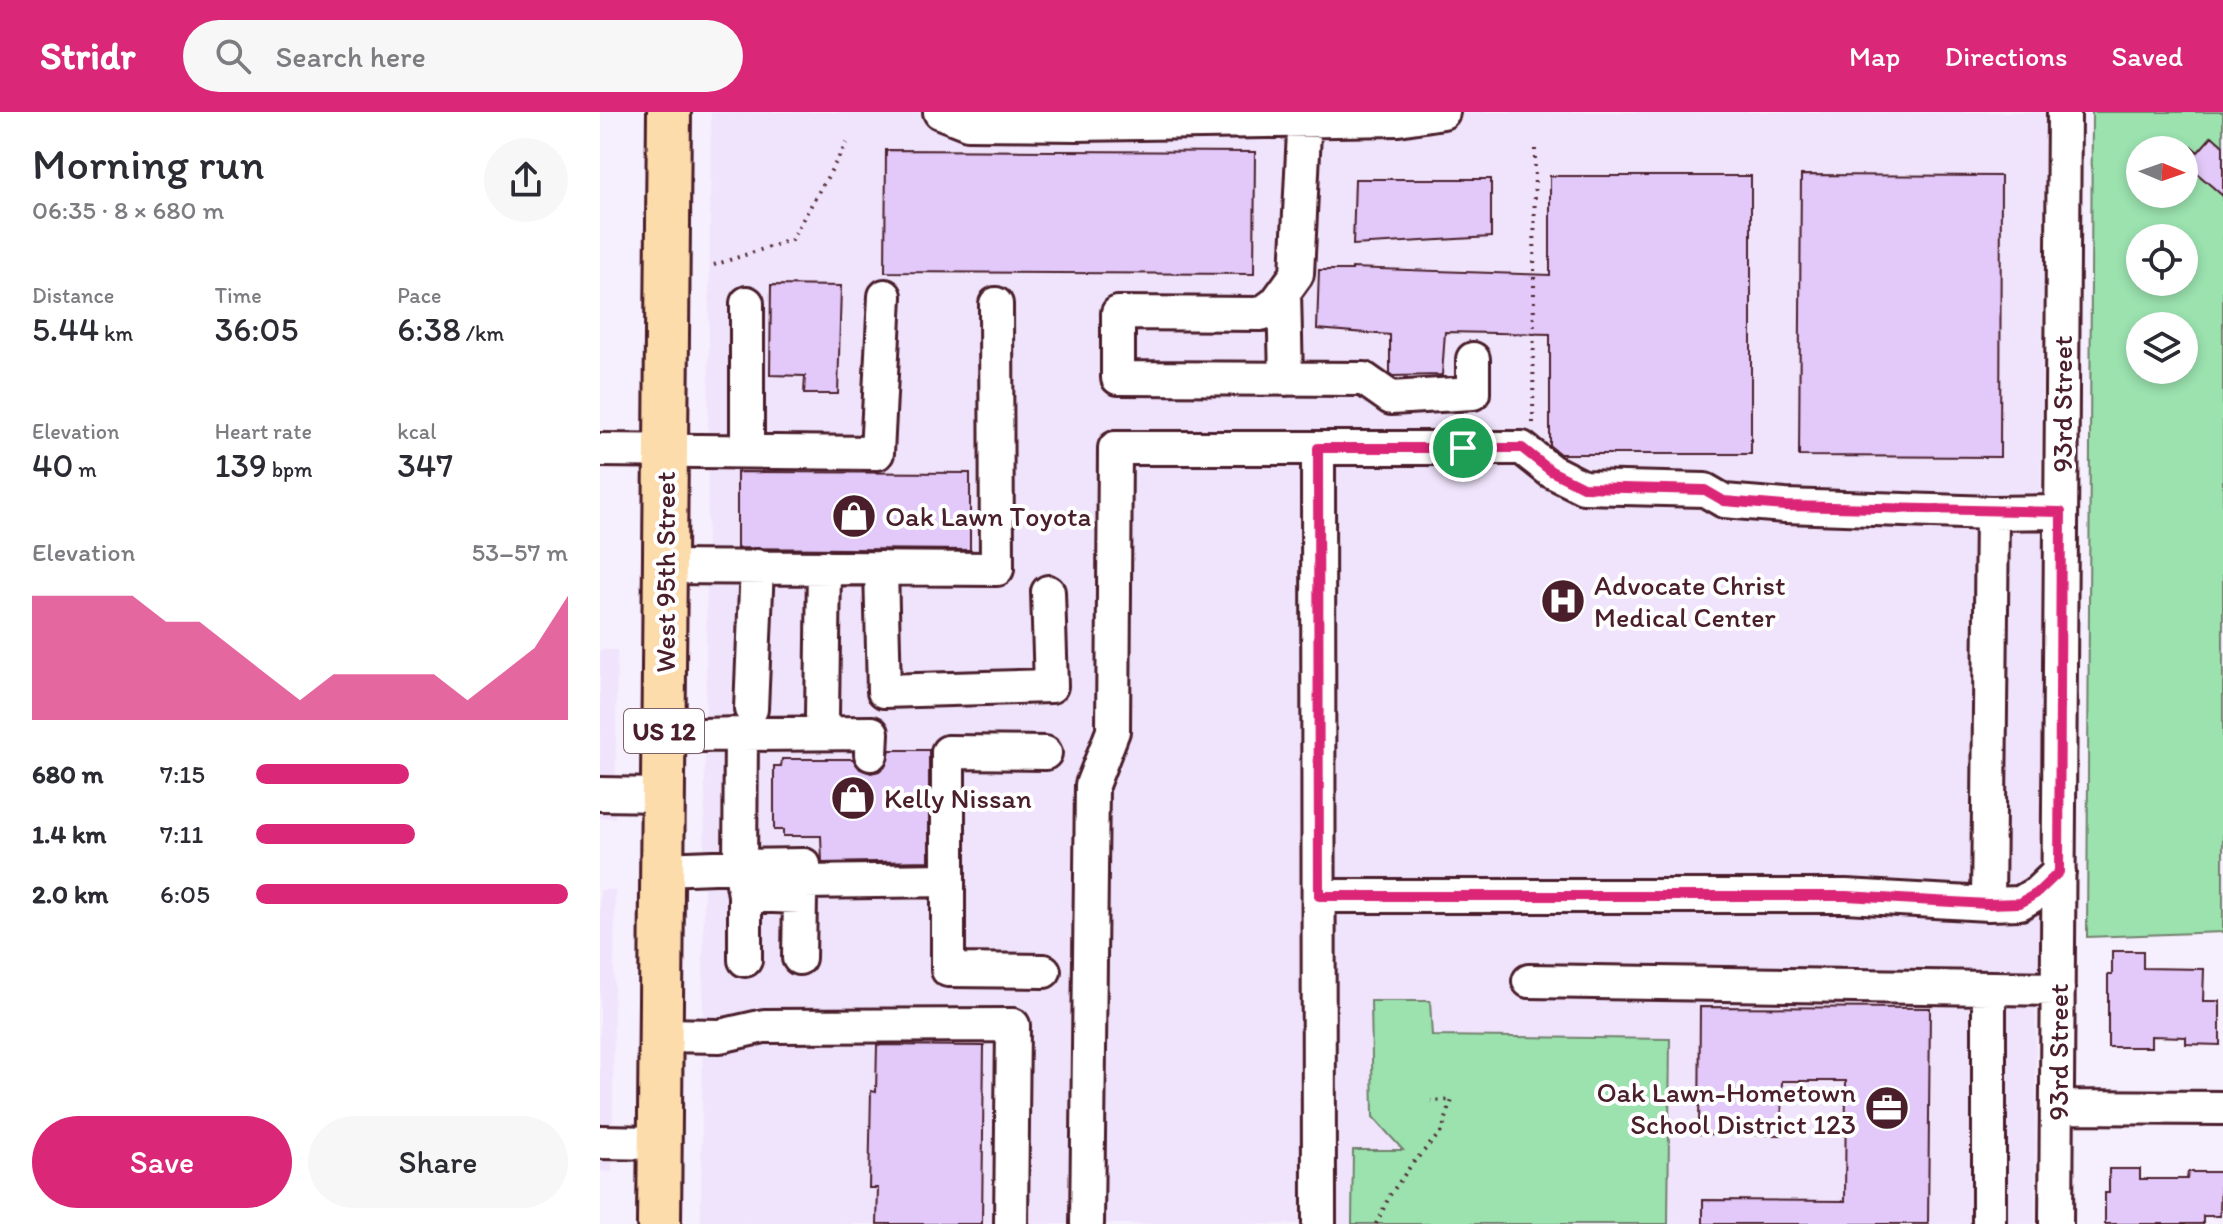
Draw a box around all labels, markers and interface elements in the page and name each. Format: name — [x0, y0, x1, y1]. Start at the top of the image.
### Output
search box — [183, 20, 743, 92]
text: Stridr — [40, 33, 135, 79]
icon: search — [211, 34, 255, 78]
text: Search here — [275, 38, 426, 75]
text: Map — [1849, 39, 1900, 73]
text: Directions — [1944, 39, 2068, 73]
text: Saved — [2112, 39, 2183, 73]
north arrow — [2126, 136, 2198, 208]
map controls — [2126, 136, 2198, 384]
text: Morning run — [32, 137, 265, 190]
button: share — [484, 138, 568, 222]
text: 06:35 · 8 × 680 m — [32, 194, 224, 226]
button: locate — [2126, 224, 2198, 296]
text: Distance — [32, 282, 114, 309]
text: Time — [215, 282, 262, 309]
text: Pace — [397, 282, 441, 309]
text: 5.44 — [32, 309, 99, 350]
text: 36:05 — [215, 309, 298, 350]
text: 6:38 — [397, 309, 461, 350]
button: layers — [2126, 312, 2198, 384]
text: km — [99, 320, 133, 347]
text: /km — [461, 320, 504, 347]
street label: 93rd Street — [2045, 336, 2079, 472]
pin — [1429, 414, 1497, 482]
text: Elevation — [32, 418, 119, 445]
text: Heart rate — [215, 418, 312, 445]
text: kcal — [397, 418, 436, 445]
icon: arrive — [1441, 426, 1485, 470]
text: 40 — [32, 445, 73, 486]
text: 139 — [215, 445, 267, 486]
text: 347 — [397, 445, 453, 486]
text: m — [73, 456, 97, 483]
text: bpm — [267, 456, 313, 483]
street label: West 95th Street — [648, 471, 682, 673]
shop icon: Oak Lawn Toyota — [830, 492, 878, 540]
place label: Oak Lawn Toyota — [885, 499, 1091, 533]
text: Elevation — [32, 536, 135, 568]
text: 53–57 m — [471, 536, 568, 568]
place label: Advocate Christ Medical Center — [1594, 568, 1785, 634]
hospital icon: Advocate Christ Medical Center — [1539, 577, 1587, 625]
road number: US 12 — [624, 709, 704, 753]
text: 680 m — [32, 758, 104, 790]
text: 7:15 — [160, 758, 205, 790]
shop icon: Kelly Nissan — [829, 774, 877, 822]
place label: Kelly Nissan — [884, 781, 1032, 815]
text: 1.4 km — [32, 818, 106, 850]
text: 7:11 — [160, 818, 203, 850]
text: 2.0 km — [32, 878, 108, 910]
text: 6:05 — [160, 878, 210, 910]
street label: 93rd Street — [2041, 984, 2075, 1120]
place label: Oak Lawn-Hometown School District 123 — [1596, 1075, 1856, 1141]
office icon: Oak Lawn-Hometown School District 123 — [1863, 1084, 1911, 1132]
button: Save — [32, 1116, 292, 1208]
button: Share — [308, 1116, 568, 1208]

